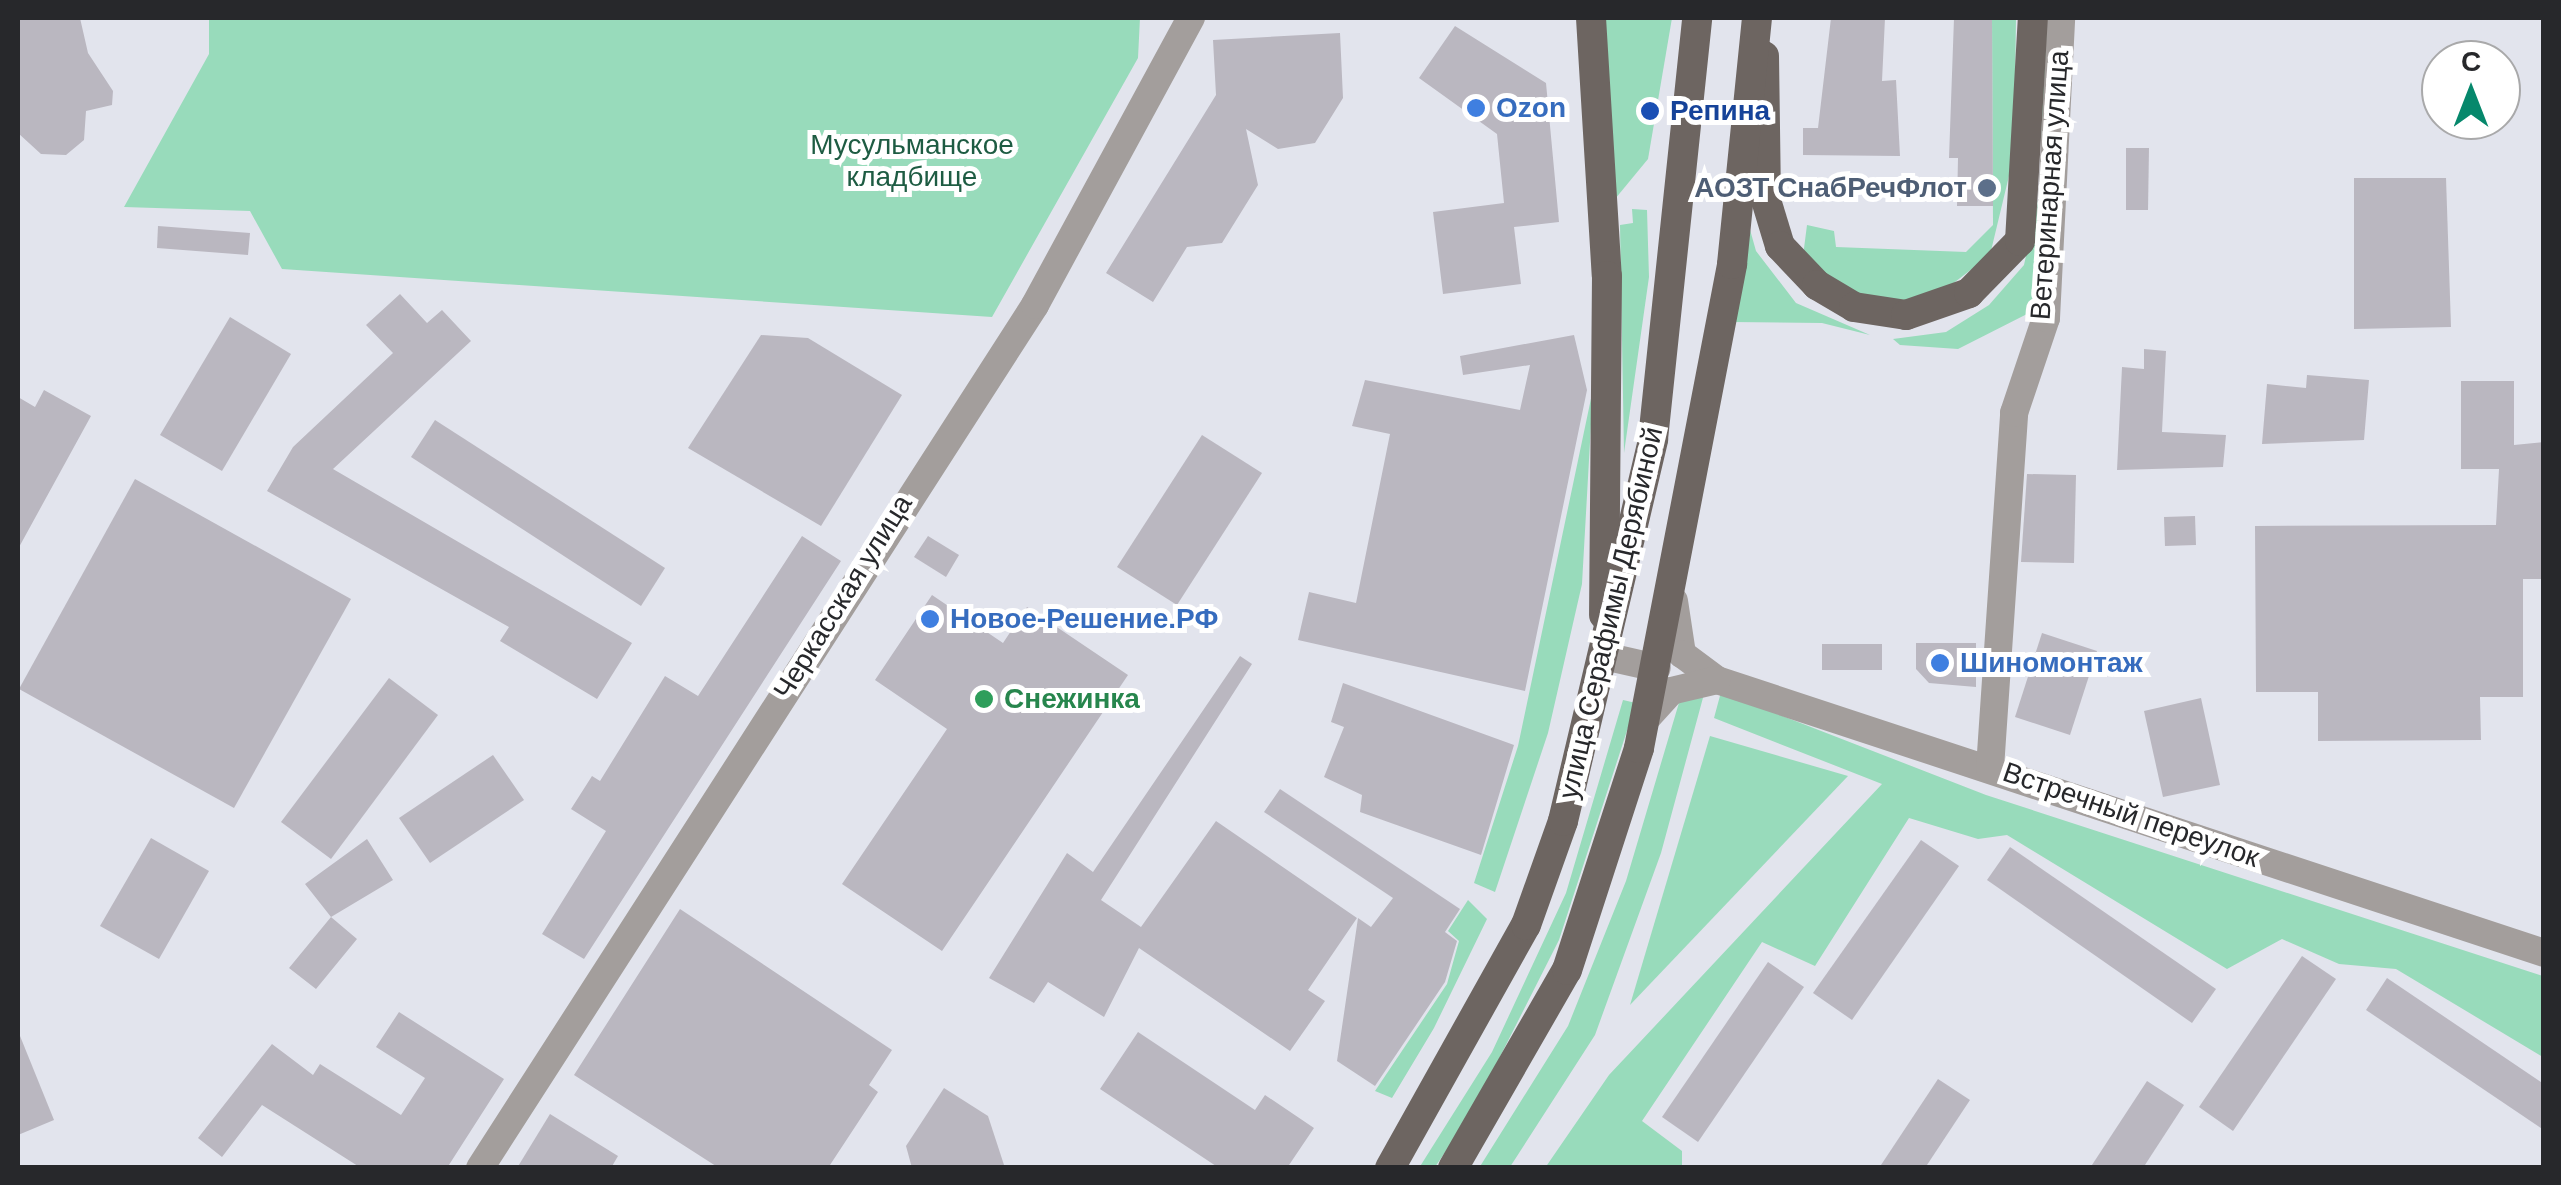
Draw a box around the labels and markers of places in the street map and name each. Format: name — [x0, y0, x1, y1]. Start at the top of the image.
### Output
place label: Ozon — [1496, 91, 1566, 125]
place label: Репина — [1670, 94, 1770, 128]
marker: Ozon — [1465, 97, 1487, 119]
marker: Репина — [1639, 100, 1661, 122]
place label: АОЗТ СнабРечФлот — [1694, 171, 1967, 205]
marker: АОЗТ СнабРечФлот — [1976, 177, 1998, 199]
place label: Новое-Решение.РФ — [950, 602, 1218, 636]
marker: Новое-Решение.РФ — [919, 608, 941, 630]
place label: Шиномонтаж — [1960, 646, 2142, 680]
marker: Шиномонтаж — [1929, 652, 1951, 674]
place label: Снежинка — [1004, 682, 1140, 716]
marker: Снежинка — [973, 688, 995, 710]

